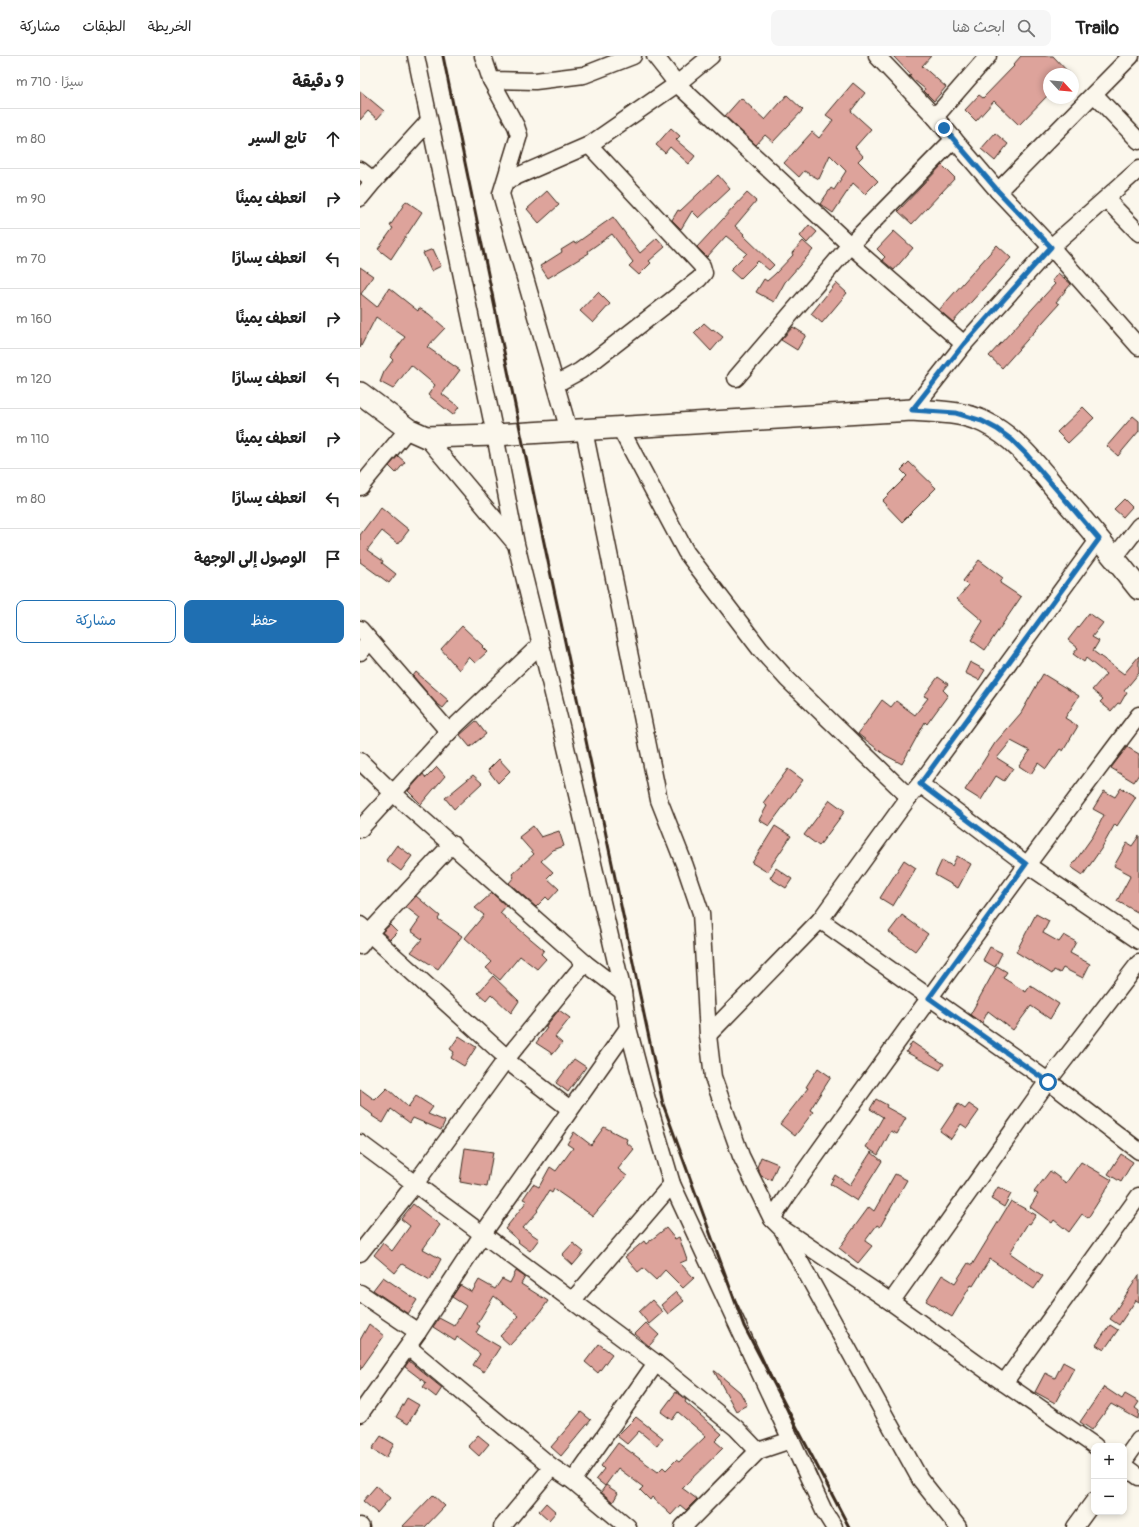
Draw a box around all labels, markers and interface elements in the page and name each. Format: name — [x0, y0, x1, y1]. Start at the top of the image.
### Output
search box — [771, 10, 1051, 46]
text: Trailo — [1075, 16, 1119, 40]
icon: search — [1015, 17, 1037, 39]
text: مشاركة — [20, 18, 60, 35]
text: الطبقات — [82, 18, 126, 35]
text: الخريطة — [148, 18, 191, 35]
text: ابحث هنا — [952, 18, 1005, 37]
north arrow — [1043, 68, 1079, 104]
text: 9 دقيقة — [292, 71, 344, 92]
text: سيرًا · 710 m — [16, 74, 84, 90]
route end — [935, 119, 953, 137]
icon: ahead — [322, 128, 344, 150]
text: تابع السير — [249, 129, 306, 148]
text: 80 m — [16, 131, 46, 147]
icon: right — [322, 188, 344, 210]
text: انعطف يمينًا — [236, 189, 306, 208]
text: 90 m — [16, 191, 46, 207]
icon: left — [322, 248, 344, 270]
text: انعطف يسارًا — [232, 249, 306, 268]
text: 70 m — [16, 251, 46, 267]
icon: right — [322, 308, 344, 330]
text: انعطف يمينًا — [236, 309, 306, 328]
text: 160 m — [16, 311, 52, 327]
icon: left — [322, 368, 344, 390]
text: انعطف يسارًا — [232, 369, 306, 388]
text: 120 m — [16, 371, 52, 387]
icon: right — [322, 428, 344, 450]
text: انعطف يمينًا — [236, 429, 306, 448]
text: 110 m — [16, 431, 49, 447]
icon: left — [322, 488, 344, 510]
text: انعطف يسارًا — [232, 489, 306, 508]
text: 80 m — [16, 491, 46, 507]
icon: arrive — [322, 548, 344, 570]
text: الوصول إلى الوجهة — [194, 549, 306, 568]
button: مشاركة — [16, 600, 176, 643]
button: حفظ — [184, 600, 344, 643]
route start — [1039, 1073, 1057, 1091]
map controls — [1091, 1443, 1127, 1515]
button: + — [1091, 1443, 1127, 1479]
button: − — [1091, 1479, 1127, 1515]

